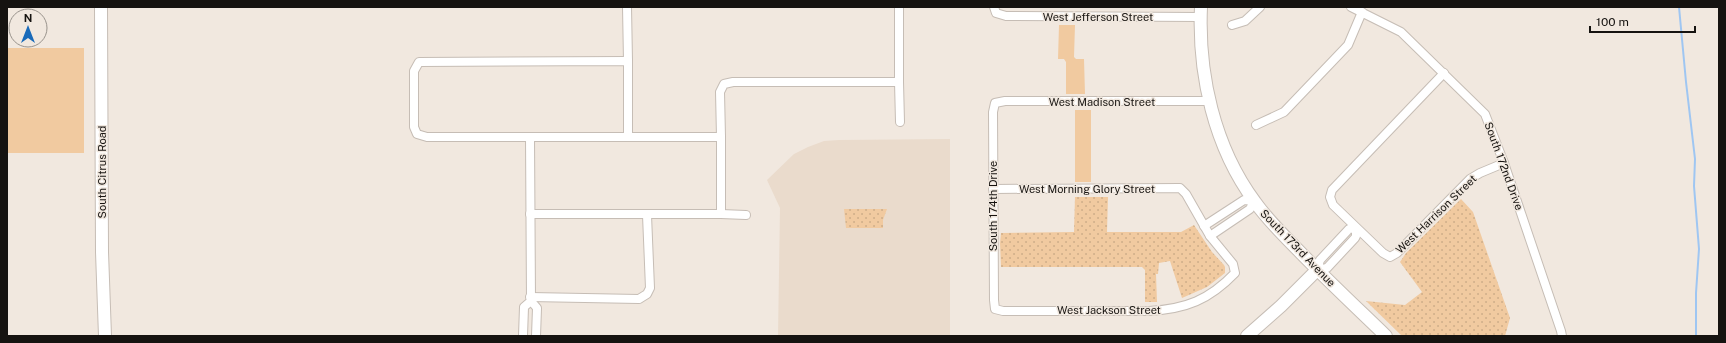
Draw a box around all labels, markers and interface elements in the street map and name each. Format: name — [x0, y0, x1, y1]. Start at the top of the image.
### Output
north arrow — [8, 8, 48, 48]
scale bar — [1590, 8, 1695, 34]
street label: West Jefferson Street — [1043, 11, 1153, 23]
text: N — [24, 12, 32, 24]
text: 100 m — [1596, 15, 1629, 29]
street label: West Madison Street — [1049, 96, 1155, 108]
street label: South 172nd Drive — [1482, 120, 1526, 212]
street label: South Citrus Road — [96, 126, 108, 218]
street label: South 174th Drive — [987, 161, 999, 251]
street label: West Harrison Street — [1393, 172, 1479, 256]
street label: West Morning Glory Street — [1019, 183, 1155, 195]
street label: South 173rd Avenue — [1258, 207, 1338, 289]
street label: West Jackson Street — [1057, 304, 1161, 316]

